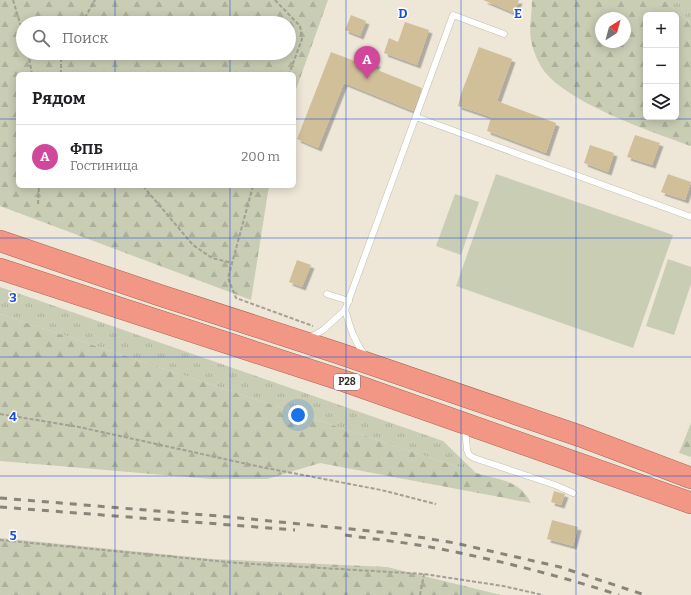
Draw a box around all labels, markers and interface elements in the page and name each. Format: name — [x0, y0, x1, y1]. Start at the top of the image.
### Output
text: D — [398, 6, 408, 21]
text: E — [514, 6, 522, 21]
north arrow — [595, 12, 631, 48]
map controls — [643, 12, 679, 120]
button: + — [643, 12, 679, 48]
search box — [16, 16, 296, 60]
icon: search — [30, 27, 52, 49]
text: Поиск — [62, 29, 108, 47]
pin: A — [354, 46, 380, 79]
button: − — [643, 48, 679, 84]
button: layers — [643, 84, 679, 120]
text: Рядом — [32, 88, 85, 109]
text: ФПБ — [70, 140, 103, 158]
text: A — [40, 149, 50, 164]
text: 200 m — [241, 149, 280, 164]
text: Гостиница — [70, 158, 138, 173]
text: 3 — [9, 290, 17, 305]
road number: Р28 — [334, 374, 360, 390]
your location — [288, 405, 308, 425]
text: 4 — [9, 409, 17, 424]
text: 5 — [9, 528, 17, 543]

